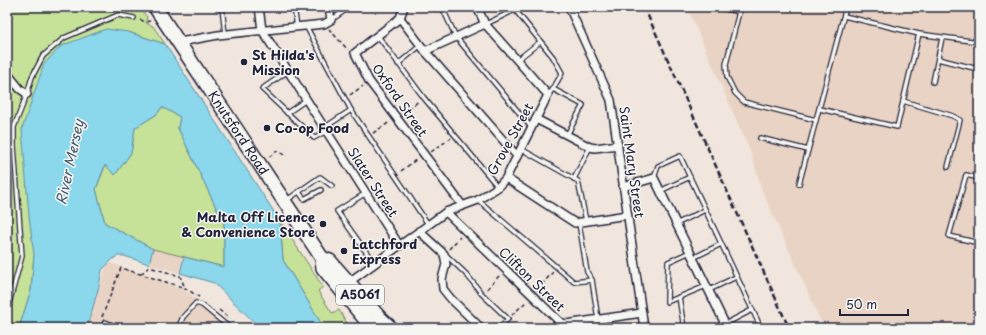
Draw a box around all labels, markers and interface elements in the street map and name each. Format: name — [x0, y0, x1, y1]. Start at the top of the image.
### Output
place label: St Hilda's Mission — [252, 45, 314, 79]
marker: St Hilda's Mission — [239, 57, 249, 67]
street label: Oxford Street — [368, 59, 433, 140]
street label: Knutsford Road — [204, 87, 274, 178]
street label: Grove Street — [482, 99, 537, 178]
street label: Saint Mary Street — [615, 105, 650, 219]
water label: River Mersey — [50, 116, 89, 207]
place label: Co-op Food — [275, 118, 349, 137]
marker: Co-op Food — [262, 123, 272, 133]
street label: Slater Street — [344, 143, 403, 220]
place label: Malta Off Licence & Convenience Store — [181, 207, 315, 241]
marker: Malta Off Licence & Convenience Store — [318, 219, 328, 229]
place label: Latchford Express — [352, 234, 417, 268]
street label: Clifton Street — [495, 242, 570, 315]
marker: Latchford Express — [339, 246, 349, 256]
road number: A5061 — [336, 285, 384, 305]
scale bar — [840, 291, 908, 317]
text: 50 m — [846, 295, 877, 313]

